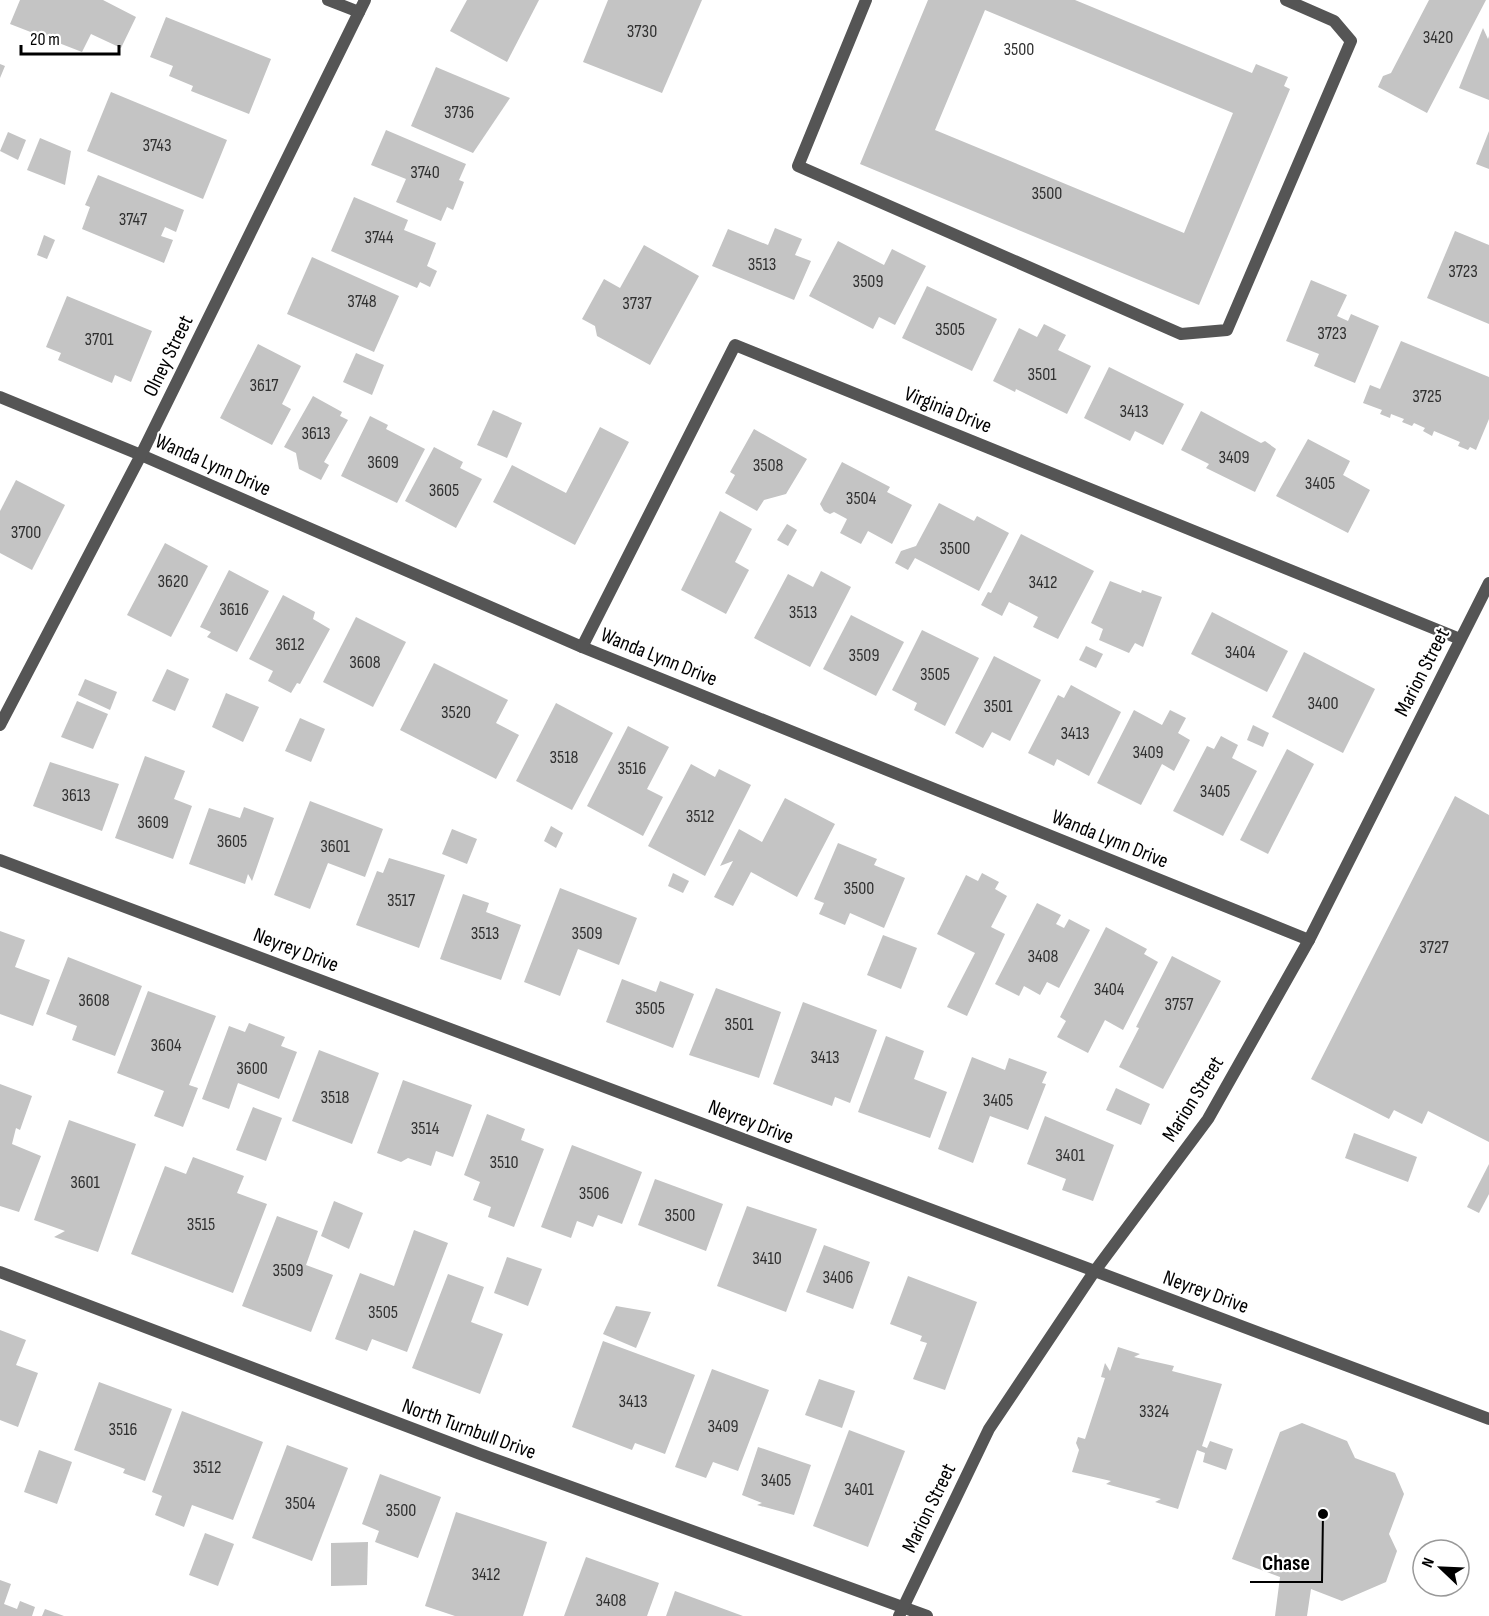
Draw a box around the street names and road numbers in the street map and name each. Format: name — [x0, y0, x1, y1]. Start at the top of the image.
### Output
street label: Olney Street — [138, 311, 198, 401]
street label: Virginia Drive — [901, 381, 995, 439]
street label: Wanda Lynn Drive — [151, 428, 275, 502]
street label: Wanda Lynn Drive — [597, 622, 721, 692]
street label: Marion Street — [1389, 624, 1455, 720]
street label: Wanda Lynn Drive — [1048, 804, 1172, 874]
street label: Neyrey Drive — [250, 922, 342, 978]
street label: Marion Street — [1157, 1052, 1229, 1146]
street label: Neyrey Drive — [705, 1094, 797, 1150]
street label: Neyrey Drive — [1160, 1265, 1252, 1319]
street label: North Turnbull Drive — [399, 1393, 539, 1465]
street label: Marion Street — [897, 1459, 961, 1557]

